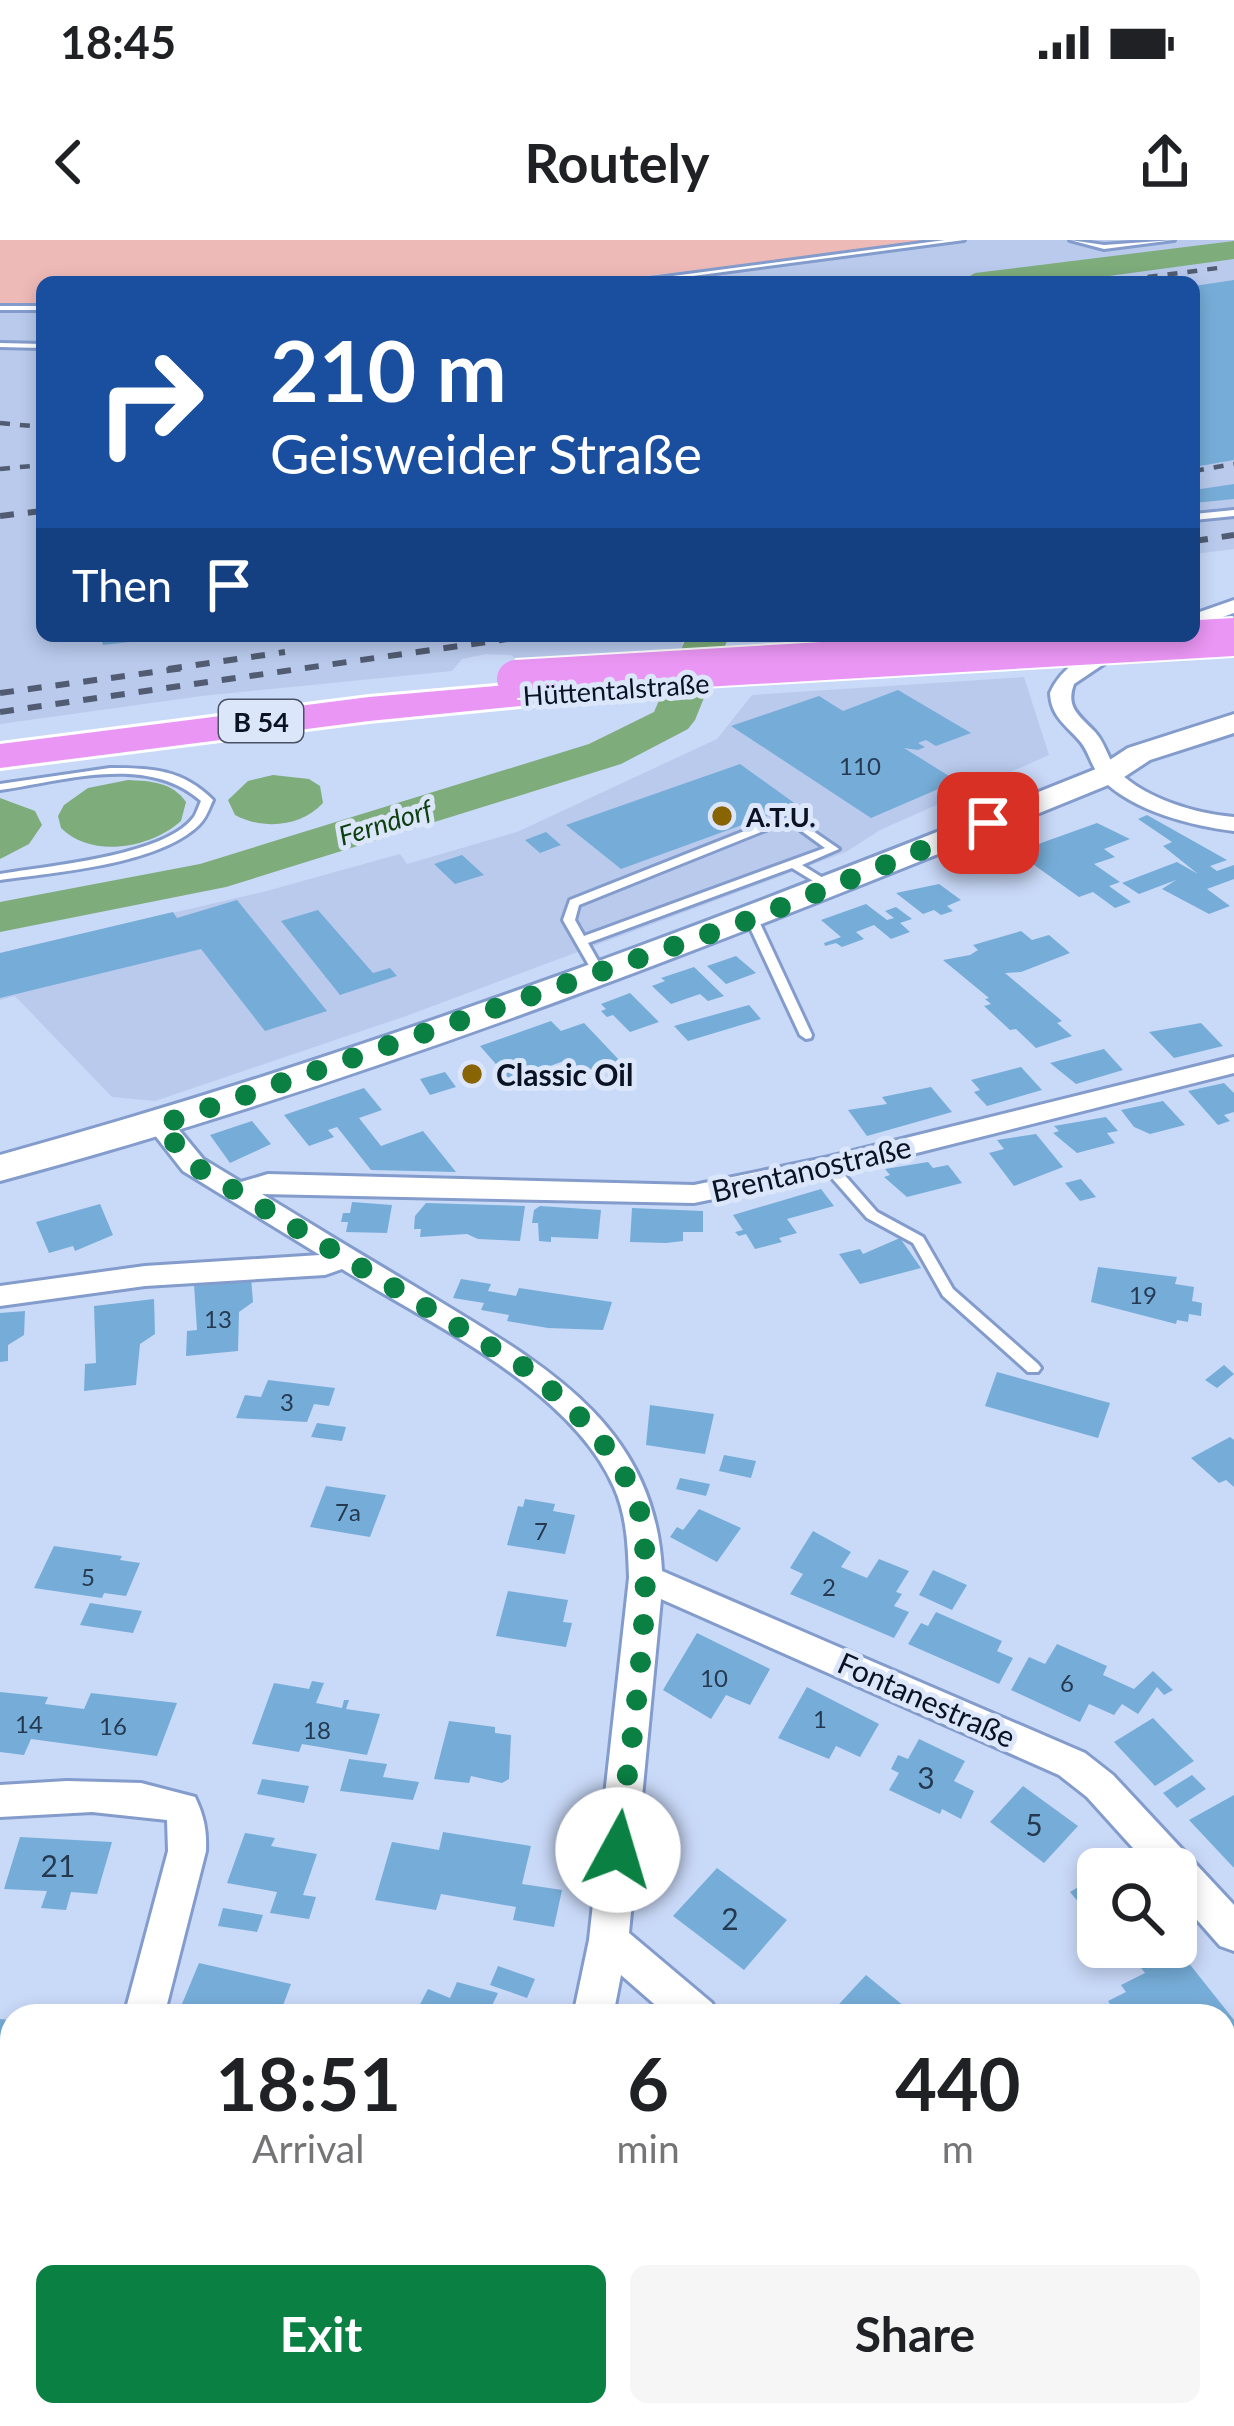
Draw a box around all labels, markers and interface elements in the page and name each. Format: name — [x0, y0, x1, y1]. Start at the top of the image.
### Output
text: 18:45 — [60, 15, 176, 69]
icon: back — [36, 129, 102, 195]
icon: share — [1132, 129, 1198, 195]
text: Routely — [524, 130, 710, 195]
text: 210 m — [270, 319, 507, 420]
icon: right — [72, 324, 228, 480]
text: Geisweider Straße — [270, 421, 702, 486]
icon: arrive — [196, 552, 262, 618]
text: Then — [72, 558, 172, 612]
street label: Hüttentalstraße — [522, 666, 710, 712]
road number: B 54 — [219, 700, 303, 742]
house number: 110 — [839, 751, 881, 780]
pin — [937, 772, 1039, 874]
icon: arrive — [955, 790, 1021, 856]
water label: Ferndorf — [334, 792, 437, 852]
place label: A.T.U. — [745, 800, 816, 833]
marker: A.T.U. — [709, 803, 735, 829]
place label: Classic Oil — [496, 1056, 633, 1092]
marker: Classic Oil — [459, 1061, 485, 1087]
street label: Brentanostraße — [708, 1128, 914, 1208]
house number: 19 — [1129, 1280, 1157, 1309]
house number: 13 — [204, 1304, 232, 1333]
house number: 3 — [280, 1387, 294, 1416]
house number: 7a — [335, 1497, 361, 1526]
house number: 7 — [534, 1516, 548, 1545]
house number: 5 — [81, 1562, 95, 1591]
house number: 2 — [822, 1572, 836, 1601]
street label: Fontanestraße — [833, 1644, 1021, 1754]
house number: 10 — [700, 1663, 728, 1692]
house number: 6 — [1060, 1668, 1074, 1697]
house number: 1 — [813, 1704, 827, 1733]
house number: 14 — [15, 1709, 43, 1738]
house number: 16 — [99, 1711, 127, 1740]
house number: 18 — [303, 1715, 331, 1744]
house number: 3 — [917, 1759, 935, 1795]
position arrow — [555, 1787, 681, 1913]
house number: 5 — [1025, 1806, 1043, 1842]
house number: 21 — [41, 1847, 75, 1883]
map controls — [1077, 1848, 1197, 1968]
button: search — [1077, 1848, 1197, 1968]
house number: 2 — [721, 1900, 739, 1936]
text: 18:51 — [215, 2040, 401, 2126]
text: 6 — [627, 2040, 669, 2126]
text: 440 — [895, 2040, 1020, 2126]
text: Arrival — [252, 2125, 364, 2171]
text: min — [617, 2125, 680, 2171]
text: m — [942, 2125, 974, 2171]
button: Exit — [36, 2265, 606, 2403]
button: Share — [630, 2265, 1200, 2403]

